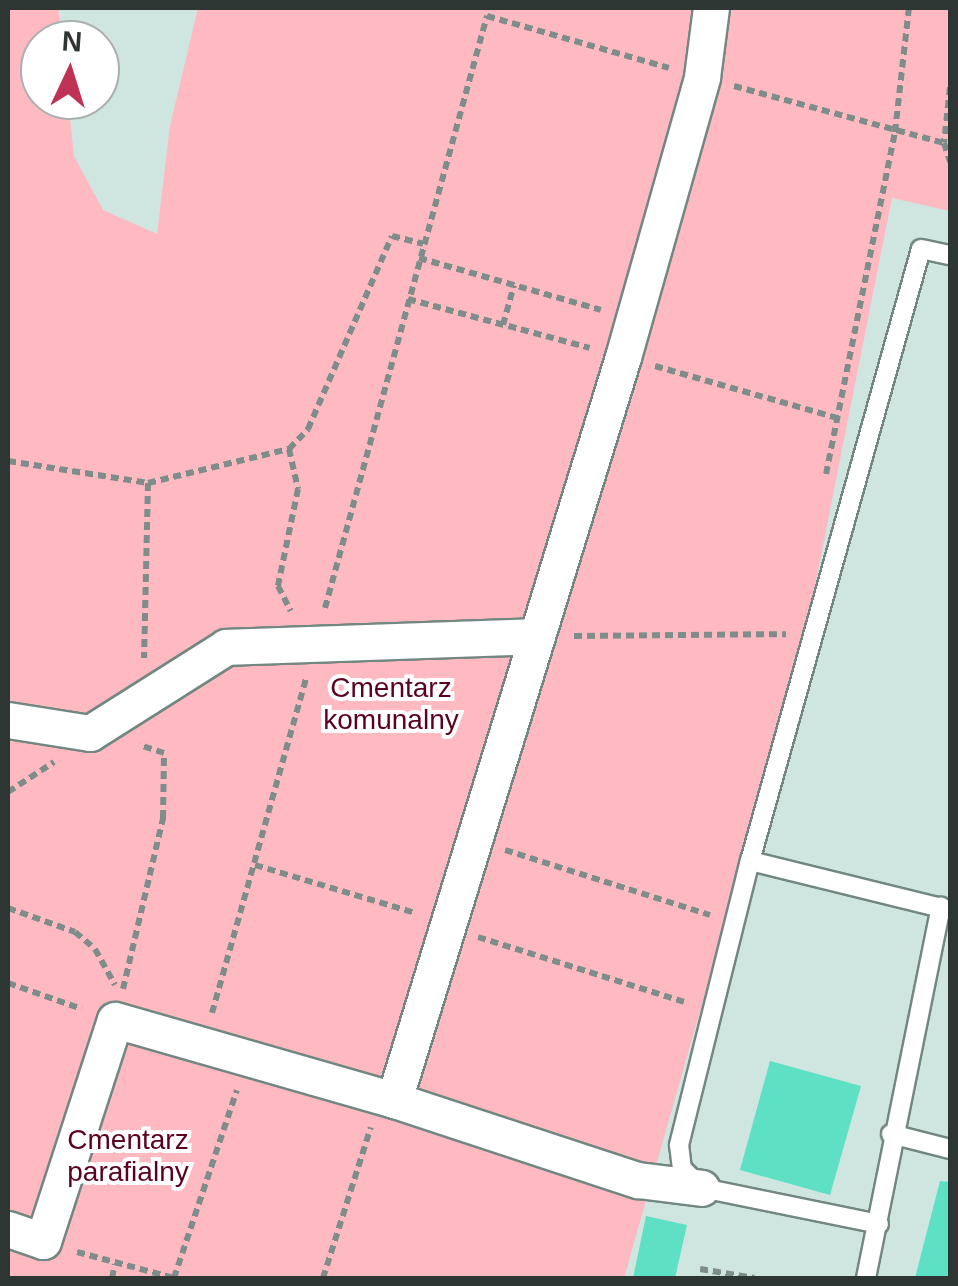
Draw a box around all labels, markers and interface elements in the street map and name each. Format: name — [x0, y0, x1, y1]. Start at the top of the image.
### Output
north arrow — [20, 20, 120, 120]
text: N — [61, 25, 83, 58]
park label: Cmentarz komunalny — [323, 671, 459, 737]
park label: Cmentarz parafialny — [67, 1123, 189, 1189]

